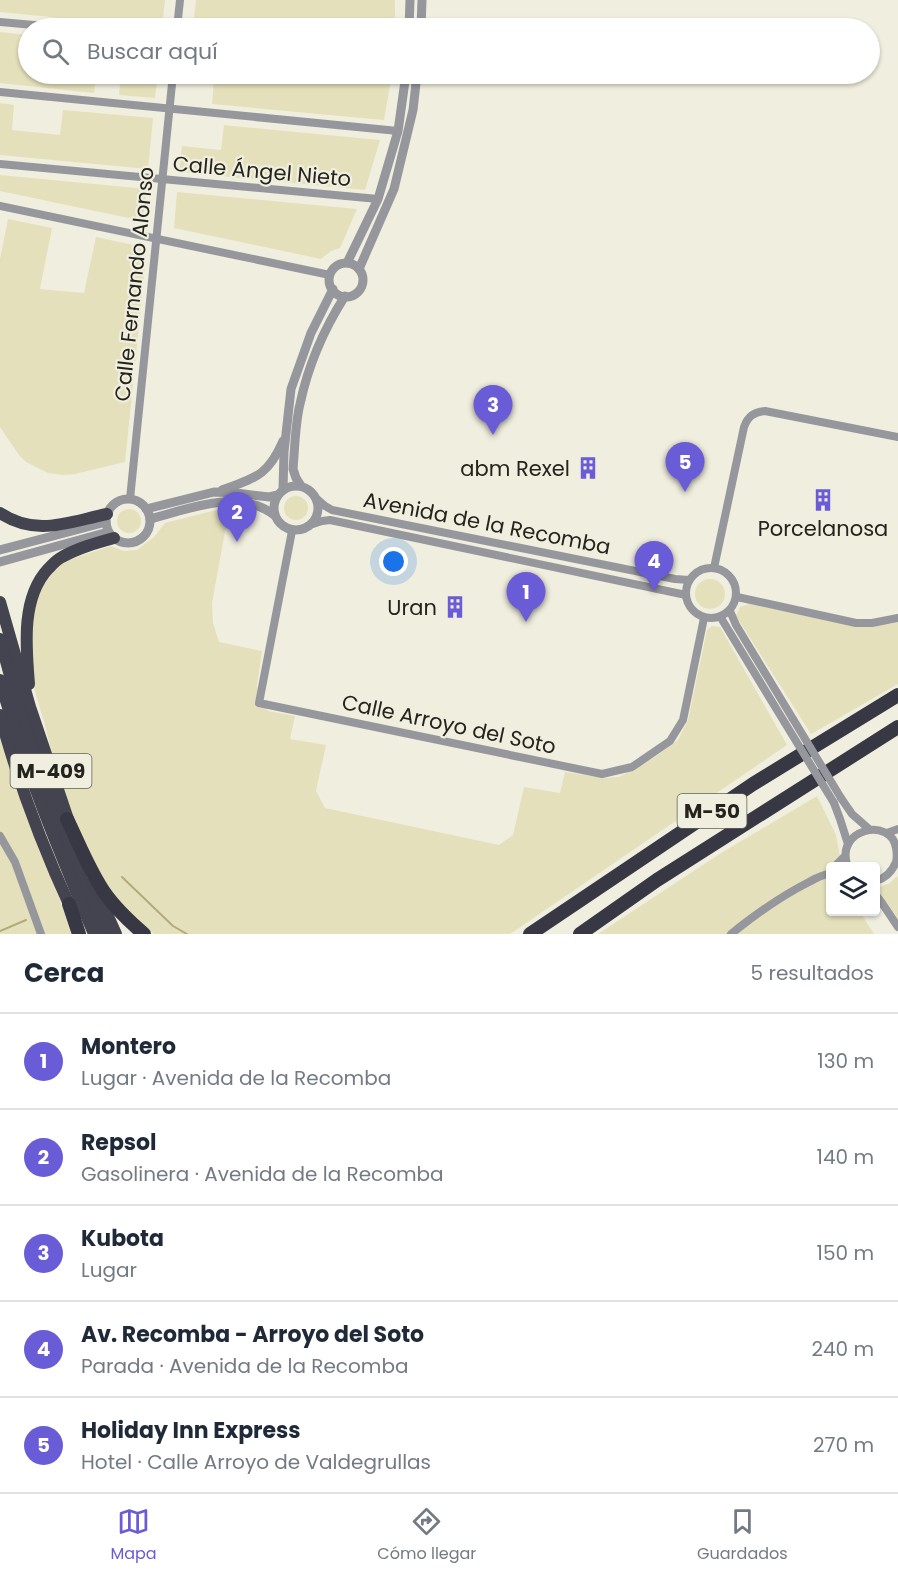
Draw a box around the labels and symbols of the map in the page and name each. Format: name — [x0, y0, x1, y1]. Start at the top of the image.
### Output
street label: Calle Ángel Nieto — [172, 149, 352, 193]
street label: Calle Fernando Alonso — [107, 165, 161, 403]
pin: 3 — [474, 386, 512, 435]
pin: 5 — [666, 442, 704, 492]
place label: abm Rexel — [460, 454, 570, 483]
building icon: abm Rexel — [575, 455, 601, 481]
street label: Avenida de la Recomba — [361, 485, 613, 561]
building icon: Porcelanosa — [810, 487, 836, 513]
pin: 2 — [218, 492, 256, 542]
place label: Porcelanosa — [758, 514, 888, 543]
pin: 4 — [634, 542, 674, 591]
your location — [379, 547, 408, 576]
pin: 1 — [506, 572, 546, 622]
place label: Uran — [387, 593, 437, 622]
building icon: Uran — [442, 594, 468, 620]
street label: Calle Arroyo del Soto — [339, 687, 559, 761]
road number: M-409 — [10, 754, 92, 788]
road number: M-50 — [678, 794, 746, 828]

